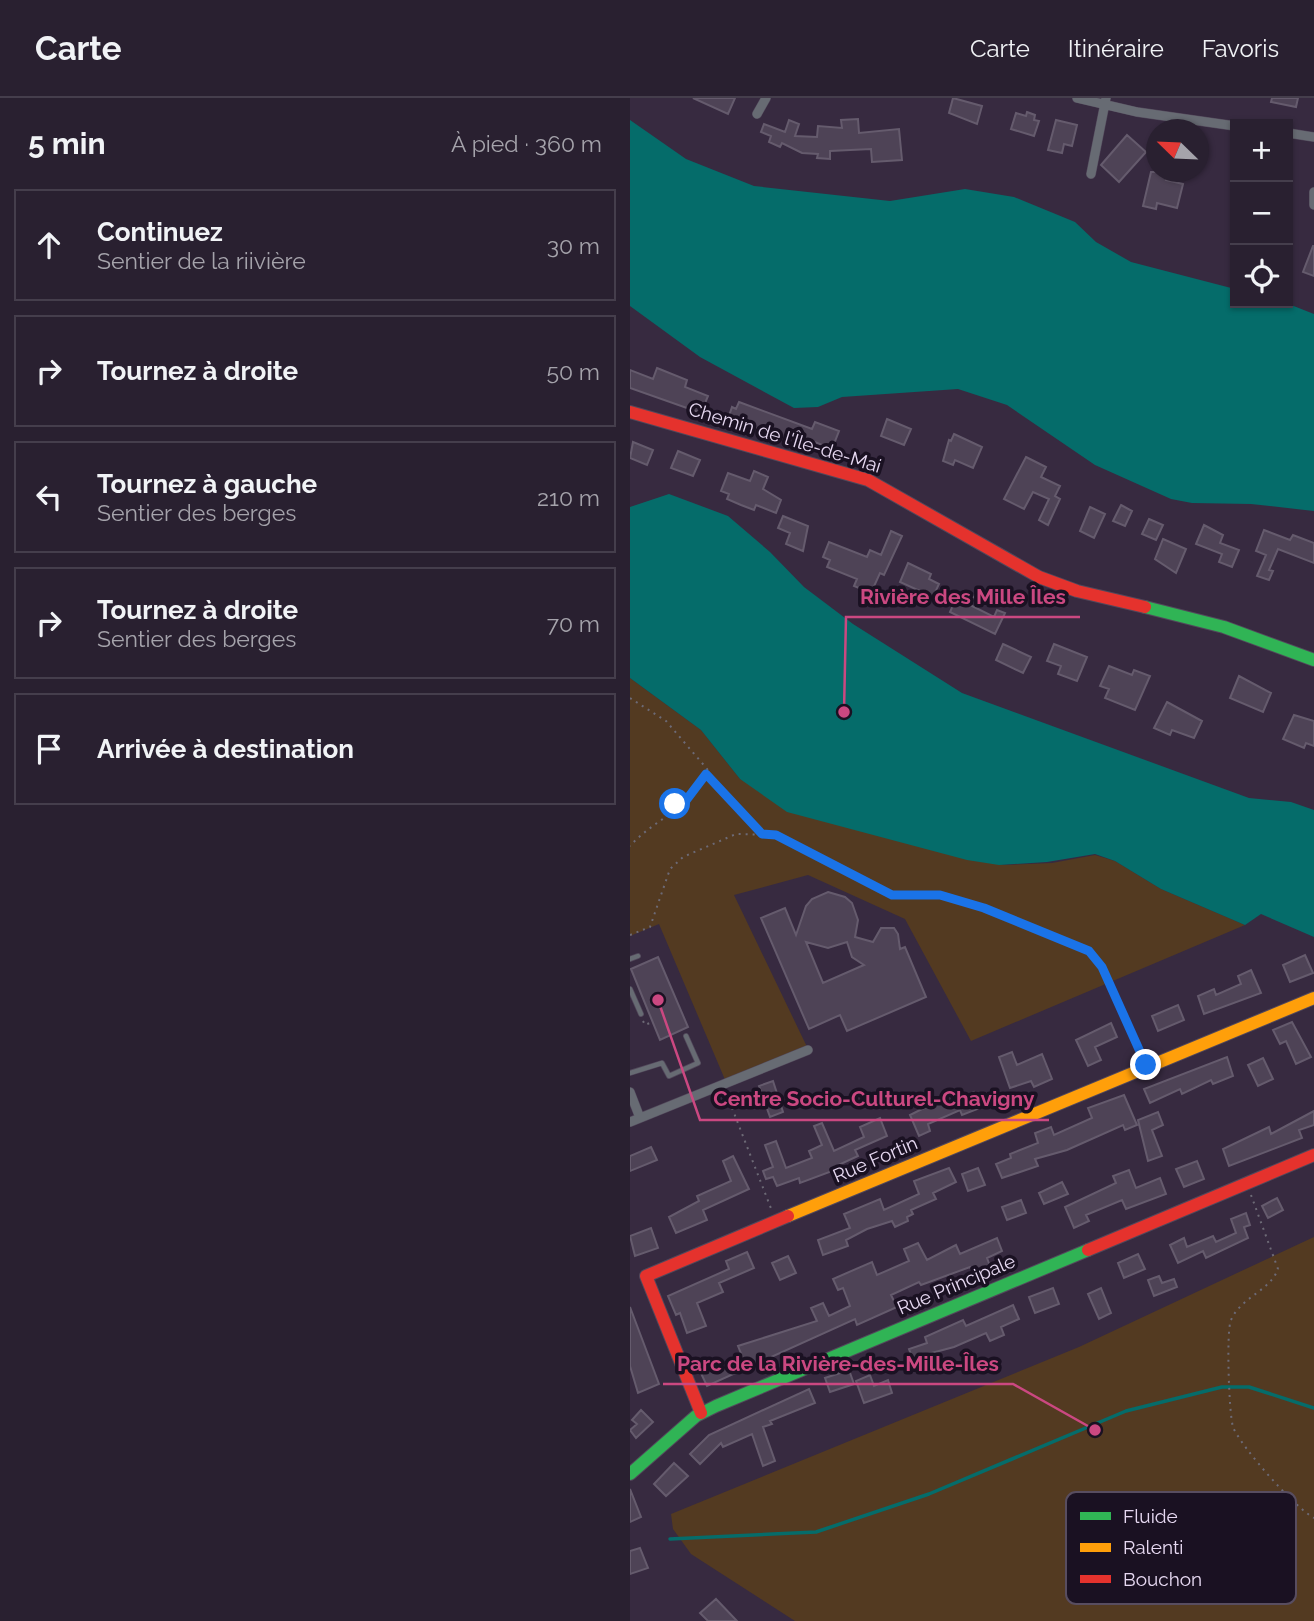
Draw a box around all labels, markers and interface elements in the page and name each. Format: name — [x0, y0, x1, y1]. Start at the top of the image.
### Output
text: Carte — [35, 29, 122, 68]
text: Carte — [970, 34, 1030, 63]
text: Itinéraire — [1068, 34, 1164, 63]
text: Favoris — [1202, 34, 1279, 63]
north arrow — [1146, 119, 1209, 182]
map controls — [1230, 119, 1293, 308]
button: + — [1230, 119, 1293, 182]
text: 5 min — [28, 126, 106, 161]
text: À pied · 360 m — [451, 130, 602, 157]
button: − — [1230, 182, 1293, 245]
text: Continuez — [97, 217, 223, 247]
icon: ahead — [30, 226, 68, 264]
text: 30 m — [547, 232, 600, 259]
button: locate — [1230, 245, 1293, 308]
text: Sentier de la riivière — [97, 247, 306, 274]
icon: right — [30, 352, 68, 390]
text: Tournez à droite — [97, 356, 298, 386]
text: 50 m — [546, 358, 600, 385]
street label: Chemin de l'Île-de-Mai — [686, 397, 884, 477]
text: Tournez à gauche — [97, 469, 317, 499]
icon: left — [30, 478, 68, 516]
text: 210 m — [537, 484, 600, 511]
text: Sentier des berges — [97, 499, 296, 526]
callout: Rivière des Mille Îles — [846, 575, 1080, 617]
text: Rivière des Mille Îles — [860, 584, 1066, 609]
text: Tournez à droite — [97, 595, 298, 625]
icon: right — [30, 604, 68, 642]
text: 70 m — [547, 610, 600, 637]
text: Sentier des berges — [97, 625, 296, 652]
icon: arrive — [30, 730, 68, 768]
text: Arrivée à destination — [97, 734, 354, 764]
route start — [659, 788, 690, 819]
route end — [1130, 1049, 1161, 1080]
callout: Centre Socio-Culturel-Chavigny — [700, 1078, 1049, 1120]
text: Centre Socio-Culturel-Chavigny — [713, 1086, 1035, 1111]
street label: Rue Fortin — [829, 1131, 921, 1187]
street label: Rue Principale — [894, 1249, 1018, 1319]
callout: Parc de la Rivière-des-Mille-Îles — [663, 1342, 1013, 1384]
text: Parc de la Rivière-des-Mille-Îles — [677, 1351, 999, 1376]
legend — [1066, 1492, 1296, 1604]
text: Fluide — [1123, 1505, 1178, 1527]
text: Ralenti — [1123, 1536, 1183, 1558]
text: Bouchon — [1123, 1568, 1202, 1590]

